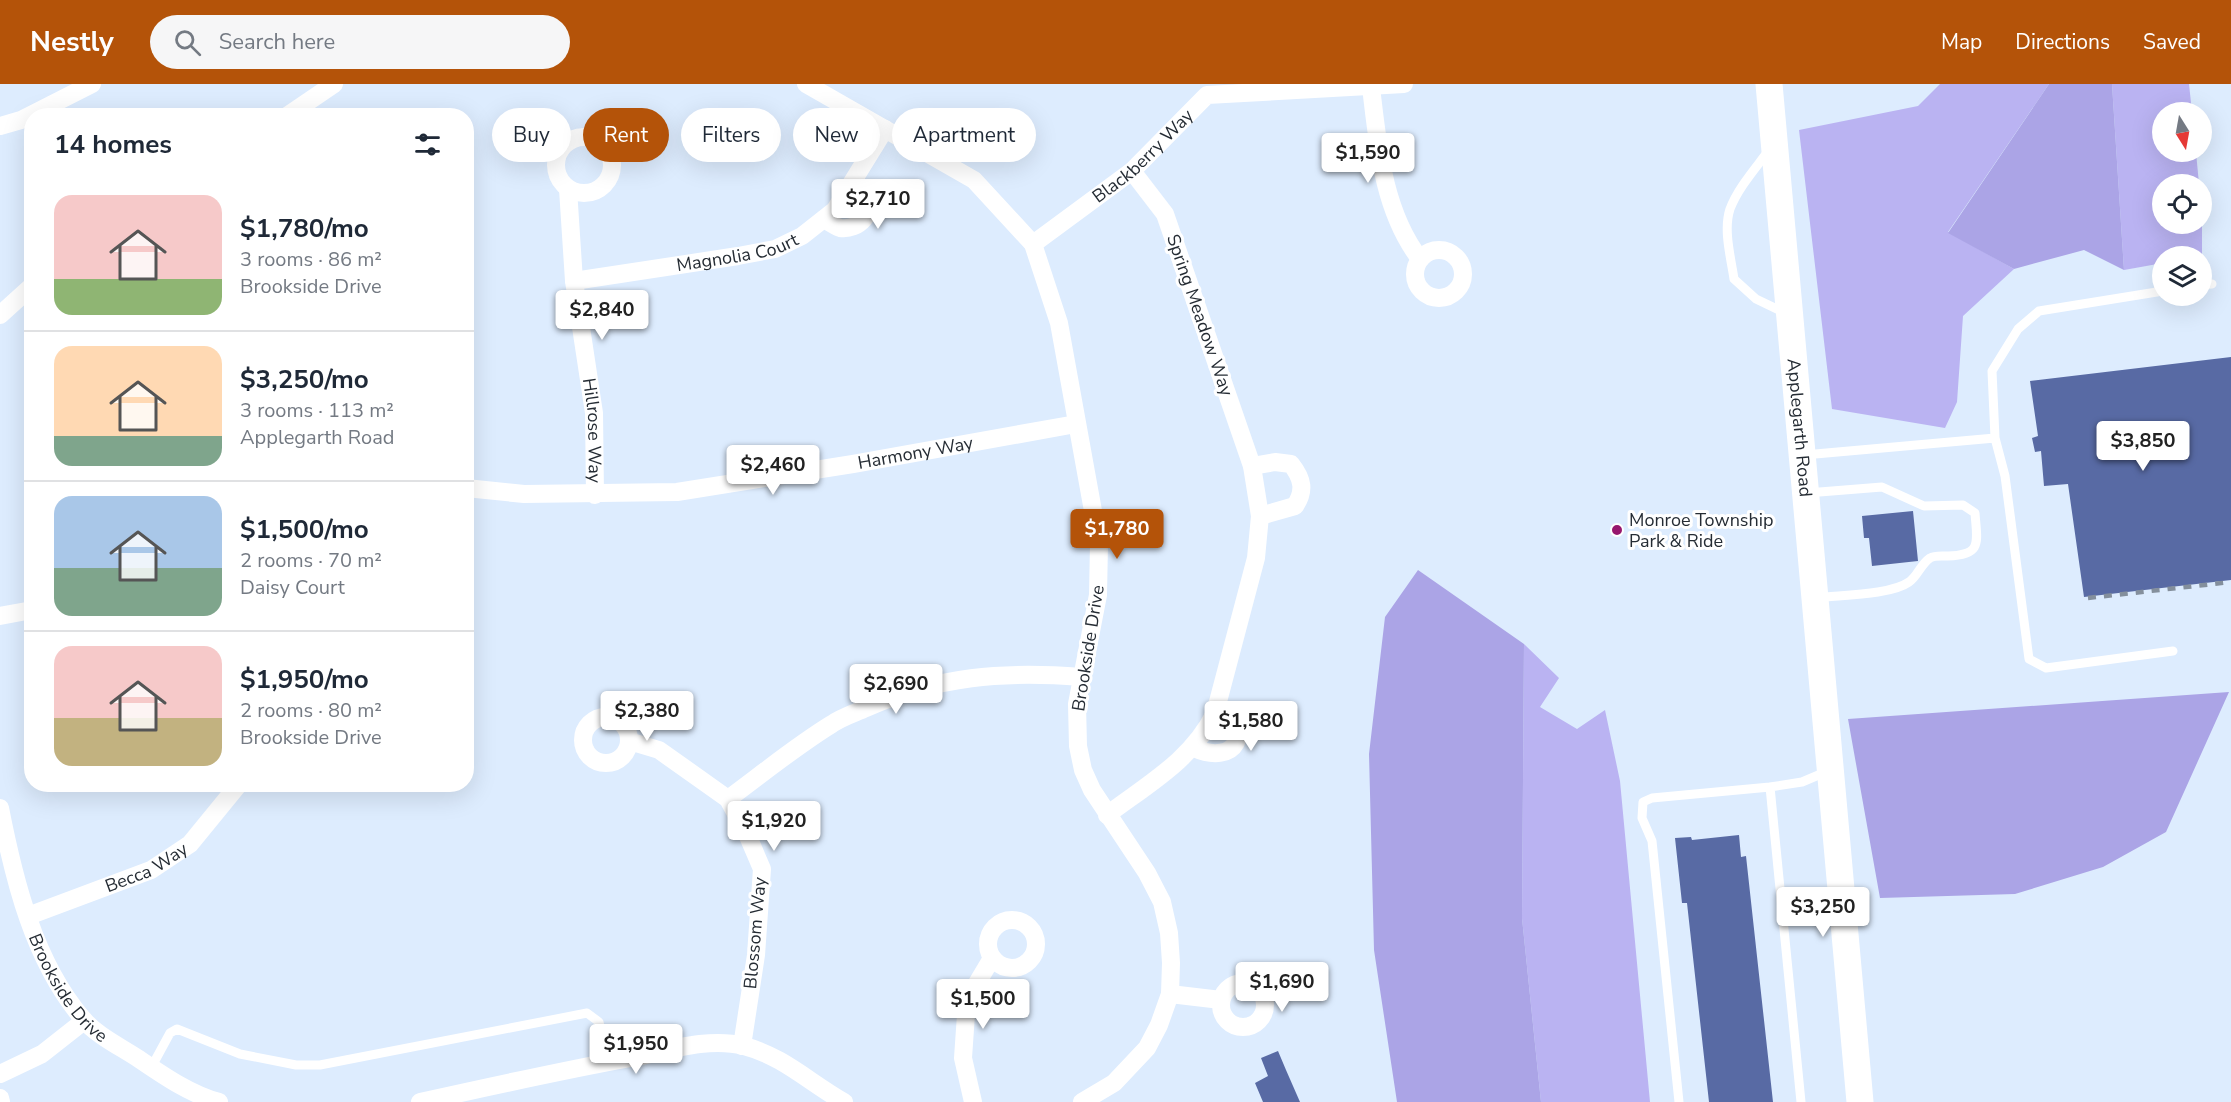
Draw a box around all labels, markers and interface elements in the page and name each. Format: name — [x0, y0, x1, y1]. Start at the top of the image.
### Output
search box — [150, 15, 570, 69]
text: Nestly — [30, 23, 114, 61]
icon: search — [171, 26, 204, 59]
text: Search here — [219, 27, 335, 57]
text: Map — [1941, 28, 1982, 56]
text: Directions — [2015, 28, 2110, 56]
text: Saved — [2143, 28, 2201, 56]
north arrow — [2152, 102, 2212, 162]
map controls — [2152, 102, 2212, 306]
street label: Blackberry Way — [1087, 103, 1199, 208]
chip: Buy — [492, 108, 571, 162]
chip: Rent — [583, 108, 669, 162]
chip: Filters — [681, 108, 781, 162]
chip: New — [793, 108, 880, 162]
chip: Apartment — [892, 108, 1036, 162]
text: 14 homes — [54, 127, 172, 162]
icon: filters — [411, 128, 444, 161]
pin: $1,590 — [1319, 133, 1417, 184]
text: $1,590 — [1336, 139, 1400, 166]
button: locate — [2152, 174, 2212, 234]
pin: $2,710 — [829, 179, 927, 230]
text: $2,710 — [846, 185, 910, 212]
text: $1,780/mo — [240, 211, 369, 246]
icon: home — [102, 219, 174, 291]
street label: Magnolia Court — [675, 227, 803, 277]
street label: Spring Meadow Way — [1161, 231, 1239, 400]
text: 3 rooms · 86 m² — [240, 246, 382, 273]
button: layers — [2152, 246, 2212, 306]
text: Brookside Drive — [240, 273, 382, 300]
pin: $2,840 — [553, 290, 651, 341]
text: $2,840 — [570, 296, 634, 323]
street label: Applegarth Road — [1782, 357, 1818, 498]
text: $3,250/mo — [240, 362, 369, 397]
icon: home — [102, 370, 174, 442]
street label: Hillrose Way — [577, 376, 607, 484]
text: 3 rooms · 113 m² — [240, 397, 394, 424]
pin: $3,850 — [2094, 421, 2192, 472]
text: Applegarth Road — [240, 424, 394, 451]
text: $3,850 — [2111, 427, 2175, 454]
street label: Harmony Way — [856, 431, 976, 475]
pin: $2,460 — [724, 445, 822, 496]
text: $2,460 — [741, 451, 805, 478]
place label: Monroe Township Park & Ride — [1629, 508, 1773, 553]
pin: $1,780 — [1068, 509, 1166, 560]
text: $1,500/mo — [240, 512, 369, 547]
text: $1,780 — [1085, 515, 1149, 542]
icon: home — [102, 520, 174, 592]
marker: Monroe Township Park & Ride — [1610, 523, 1624, 537]
text: 2 rooms · 70 m² — [240, 547, 382, 574]
text: Daisy Court — [240, 574, 345, 601]
street label: Brookside Drive — [1066, 583, 1110, 713]
text: $1,950/mo — [240, 662, 369, 697]
pin: $2,690 — [847, 664, 945, 715]
icon: home — [102, 670, 174, 742]
text: $2,690 — [864, 670, 928, 697]
pin: $2,380 — [598, 691, 696, 742]
text: 2 rooms · 80 m² — [240, 697, 382, 724]
text: $2,380 — [615, 697, 679, 724]
pin: $1,580 — [1202, 701, 1300, 752]
text: $1,580 — [1219, 707, 1283, 734]
text: Brookside Drive — [240, 724, 382, 751]
pin: $1,920 — [725, 801, 823, 852]
text: $1,920 — [742, 807, 806, 834]
street label: Becca Way — [102, 837, 193, 898]
street label: Blossom Way — [738, 875, 772, 990]
pin: $3,250 — [1774, 887, 1872, 938]
text: $3,250 — [1791, 893, 1855, 920]
street label: Brookside Drive — [23, 930, 112, 1048]
pin: $1,690 — [1233, 962, 1331, 1013]
text: $1,690 — [1250, 968, 1314, 995]
pin: $1,500 — [934, 979, 1032, 1030]
text: $1,500 — [951, 985, 1015, 1012]
pin: $1,950 — [587, 1024, 685, 1075]
text: $1,950 — [604, 1030, 668, 1057]

